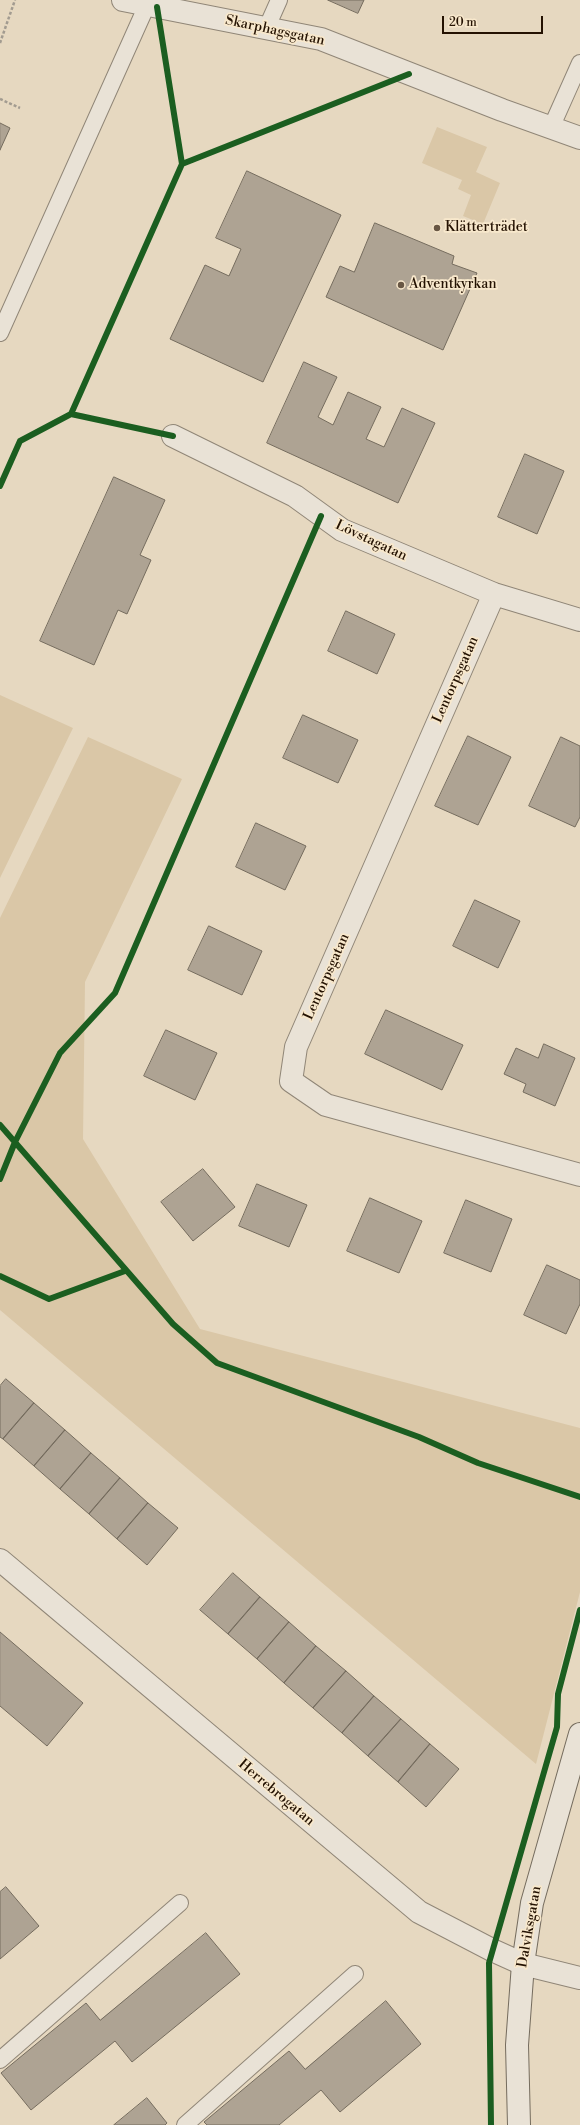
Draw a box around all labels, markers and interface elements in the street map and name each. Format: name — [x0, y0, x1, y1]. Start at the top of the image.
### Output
scale bar — [444, 8, 545, 34]
street label: Skarphagsgatan — [224, 12, 326, 50]
text: 20 m — [449, 15, 477, 30]
place label: Klätterträdet — [445, 220, 528, 236]
marker: Klätterträdet — [432, 223, 442, 233]
place label: Adventkyrkan — [409, 277, 497, 293]
marker: Adventkyrkan — [396, 280, 406, 290]
street label: Lövstagatan — [332, 517, 410, 565]
street label: Lentorpsgatan — [429, 634, 483, 726]
street label: Lentorpsgatan — [300, 931, 354, 1023]
street label: Herrebrogatan — [234, 1756, 318, 1830]
street label: Dalviksgatan — [515, 1885, 545, 1969]

